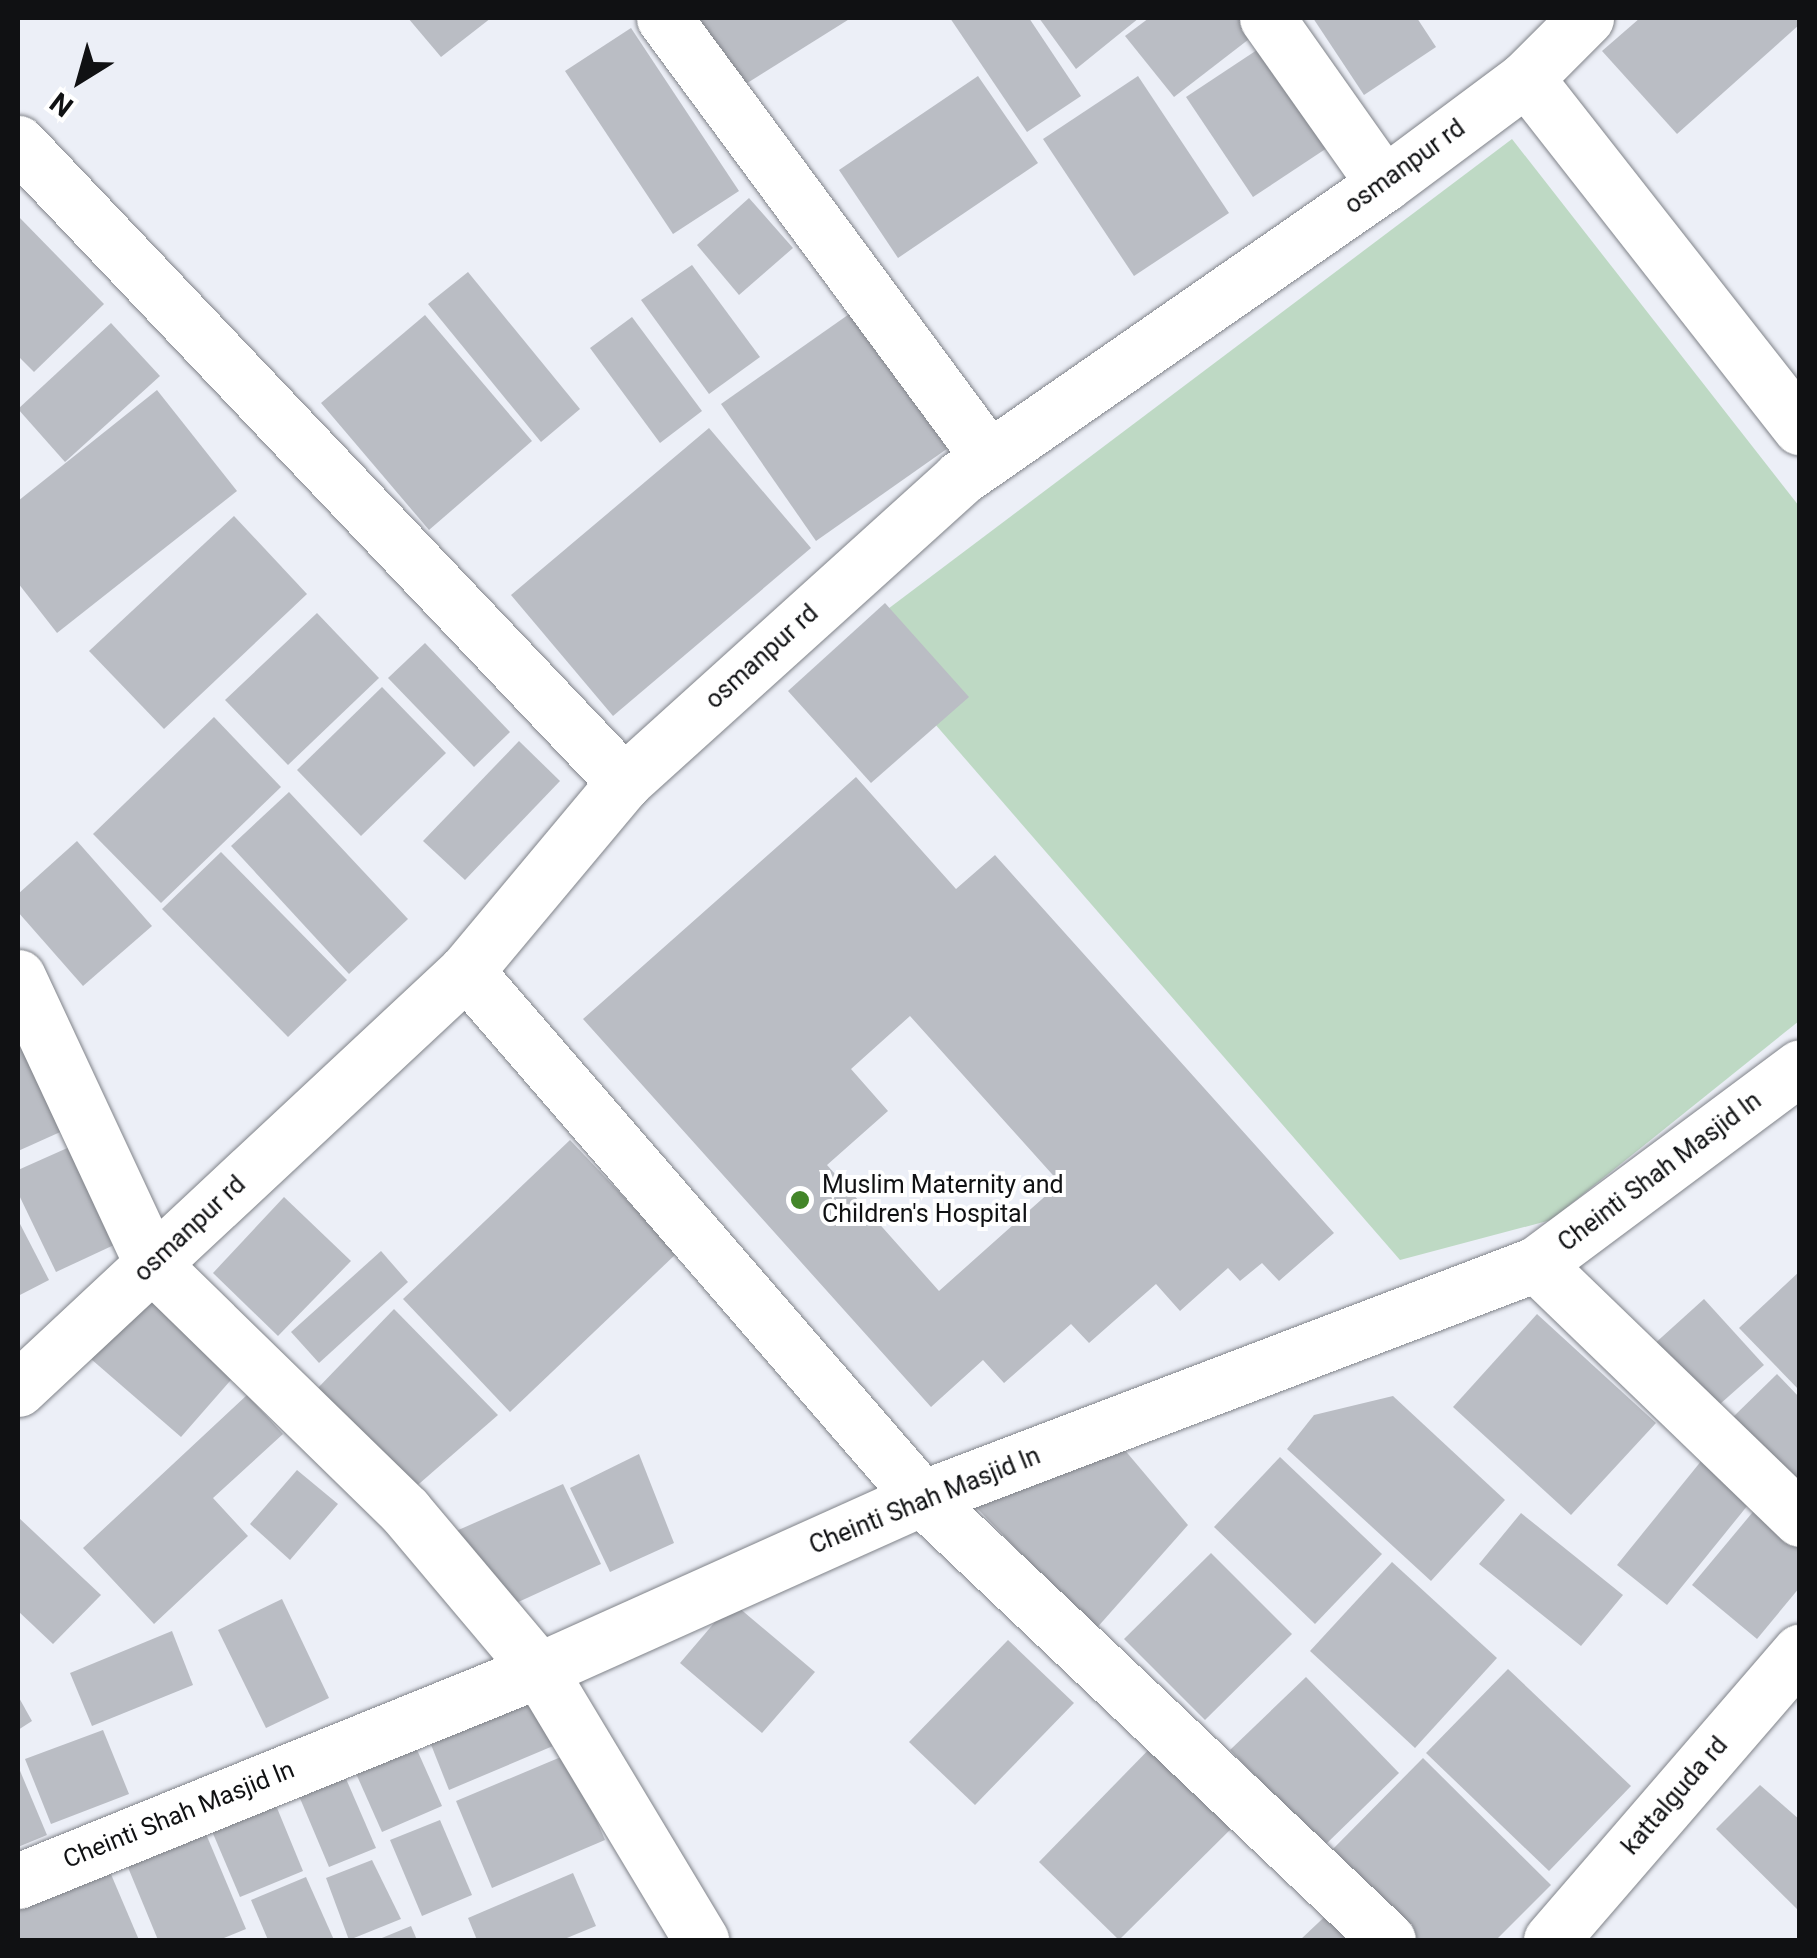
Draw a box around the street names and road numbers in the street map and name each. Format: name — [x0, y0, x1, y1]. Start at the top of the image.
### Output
street label: osmanpur rd — [1339, 113, 1471, 221]
street label: osmanpur rd — [699, 599, 825, 715]
street label: Cheinti Shah Masjid ln — [1553, 1086, 1767, 1258]
street label: osmanpur rd — [128, 1170, 252, 1288]
street label: Cheinti Shah Masjid ln — [805, 1441, 1045, 1561]
street label: kattalguda rd — [1616, 1731, 1734, 1861]
street label: Cheinti Shah Masjid ln — [59, 1755, 299, 1875]

